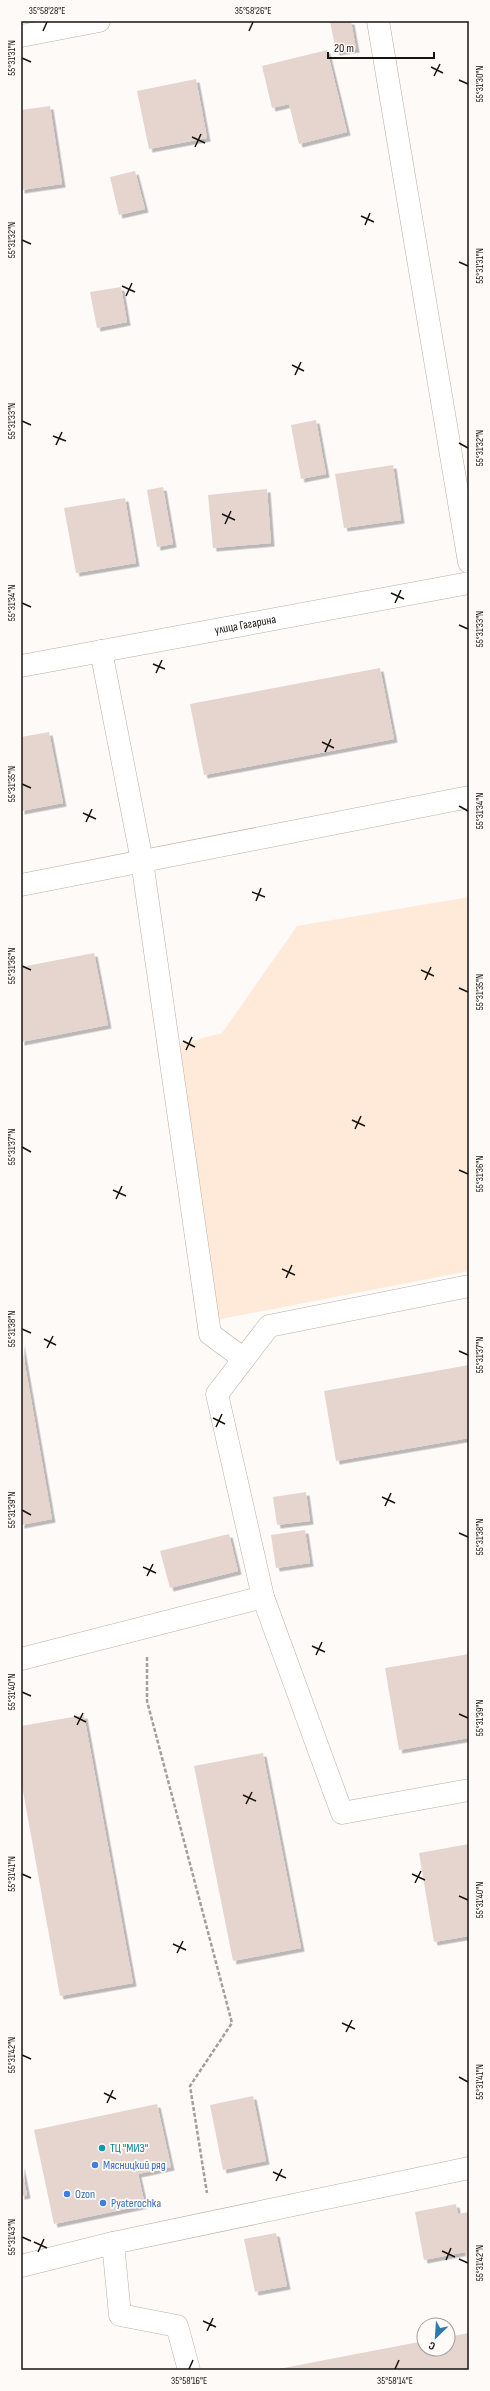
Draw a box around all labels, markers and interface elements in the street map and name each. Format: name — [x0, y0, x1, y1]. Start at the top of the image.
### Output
text: 35°58'28"E — [29, 5, 65, 17]
text: 35°58'26"E — [235, 5, 271, 17]
scale bar — [328, 34, 434, 60]
text: 55°31'31"N — [6, 40, 18, 76]
text: 20 m — [334, 41, 354, 56]
text: 55°31'30"N — [474, 66, 486, 102]
text: 55°31'32"N — [6, 222, 18, 258]
text: 55°31'31"N — [474, 248, 486, 284]
text: 55°31'33"N — [6, 403, 18, 439]
text: 55°31'32"N — [474, 430, 486, 466]
text: 55°31'34"N — [6, 585, 18, 621]
street label: улица Гагарина — [213, 611, 278, 638]
text: 55°31'33"N — [474, 611, 486, 647]
text: 55°31'35"N — [6, 766, 18, 802]
text: 55°31'34"N — [474, 793, 486, 829]
text: 55°31'36"N — [6, 948, 18, 984]
text: 55°31'35"N — [474, 974, 486, 1010]
text: 55°31'37"N — [6, 1129, 18, 1165]
text: 55°31'36"N — [474, 1156, 486, 1192]
text: 55°31'38"N — [6, 1311, 18, 1347]
text: 55°31'37"N — [474, 1337, 486, 1373]
text: 55°31'39"N — [6, 1492, 18, 1528]
text: 55°31'38"N — [474, 1519, 486, 1555]
text: 55°31'40"N — [6, 1674, 18, 1710]
text: 55°31'39"N — [474, 1700, 486, 1736]
text: 55°31'41"N — [6, 1856, 18, 1892]
text: 55°31'40"N — [474, 1882, 486, 1918]
text: 55°31'42"N — [6, 2037, 18, 2073]
text: 55°31'41"N — [474, 2064, 486, 2100]
place label: ТЦ "МИЗ" — [110, 2141, 148, 2156]
marker: ТЦ "МИЗ" — [97, 2143, 107, 2153]
place label: Мясницкий ряд — [103, 2158, 166, 2173]
marker: Мясницкий ряд — [90, 2160, 100, 2170]
place label: Ozon — [75, 2187, 95, 2202]
marker: Ozon — [62, 2189, 72, 2199]
place label: Pyaterochka — [111, 2196, 161, 2211]
marker: Pyaterochka — [98, 2198, 108, 2208]
text: 55°31'43"N — [6, 2219, 18, 2255]
text: 55°31'42"N — [474, 2245, 486, 2281]
north arrow — [416, 2317, 456, 2357]
text: С — [426, 2338, 437, 2353]
text: 35°58'16"E — [171, 2375, 207, 2387]
text: 35°58'14"E — [377, 2375, 413, 2387]

